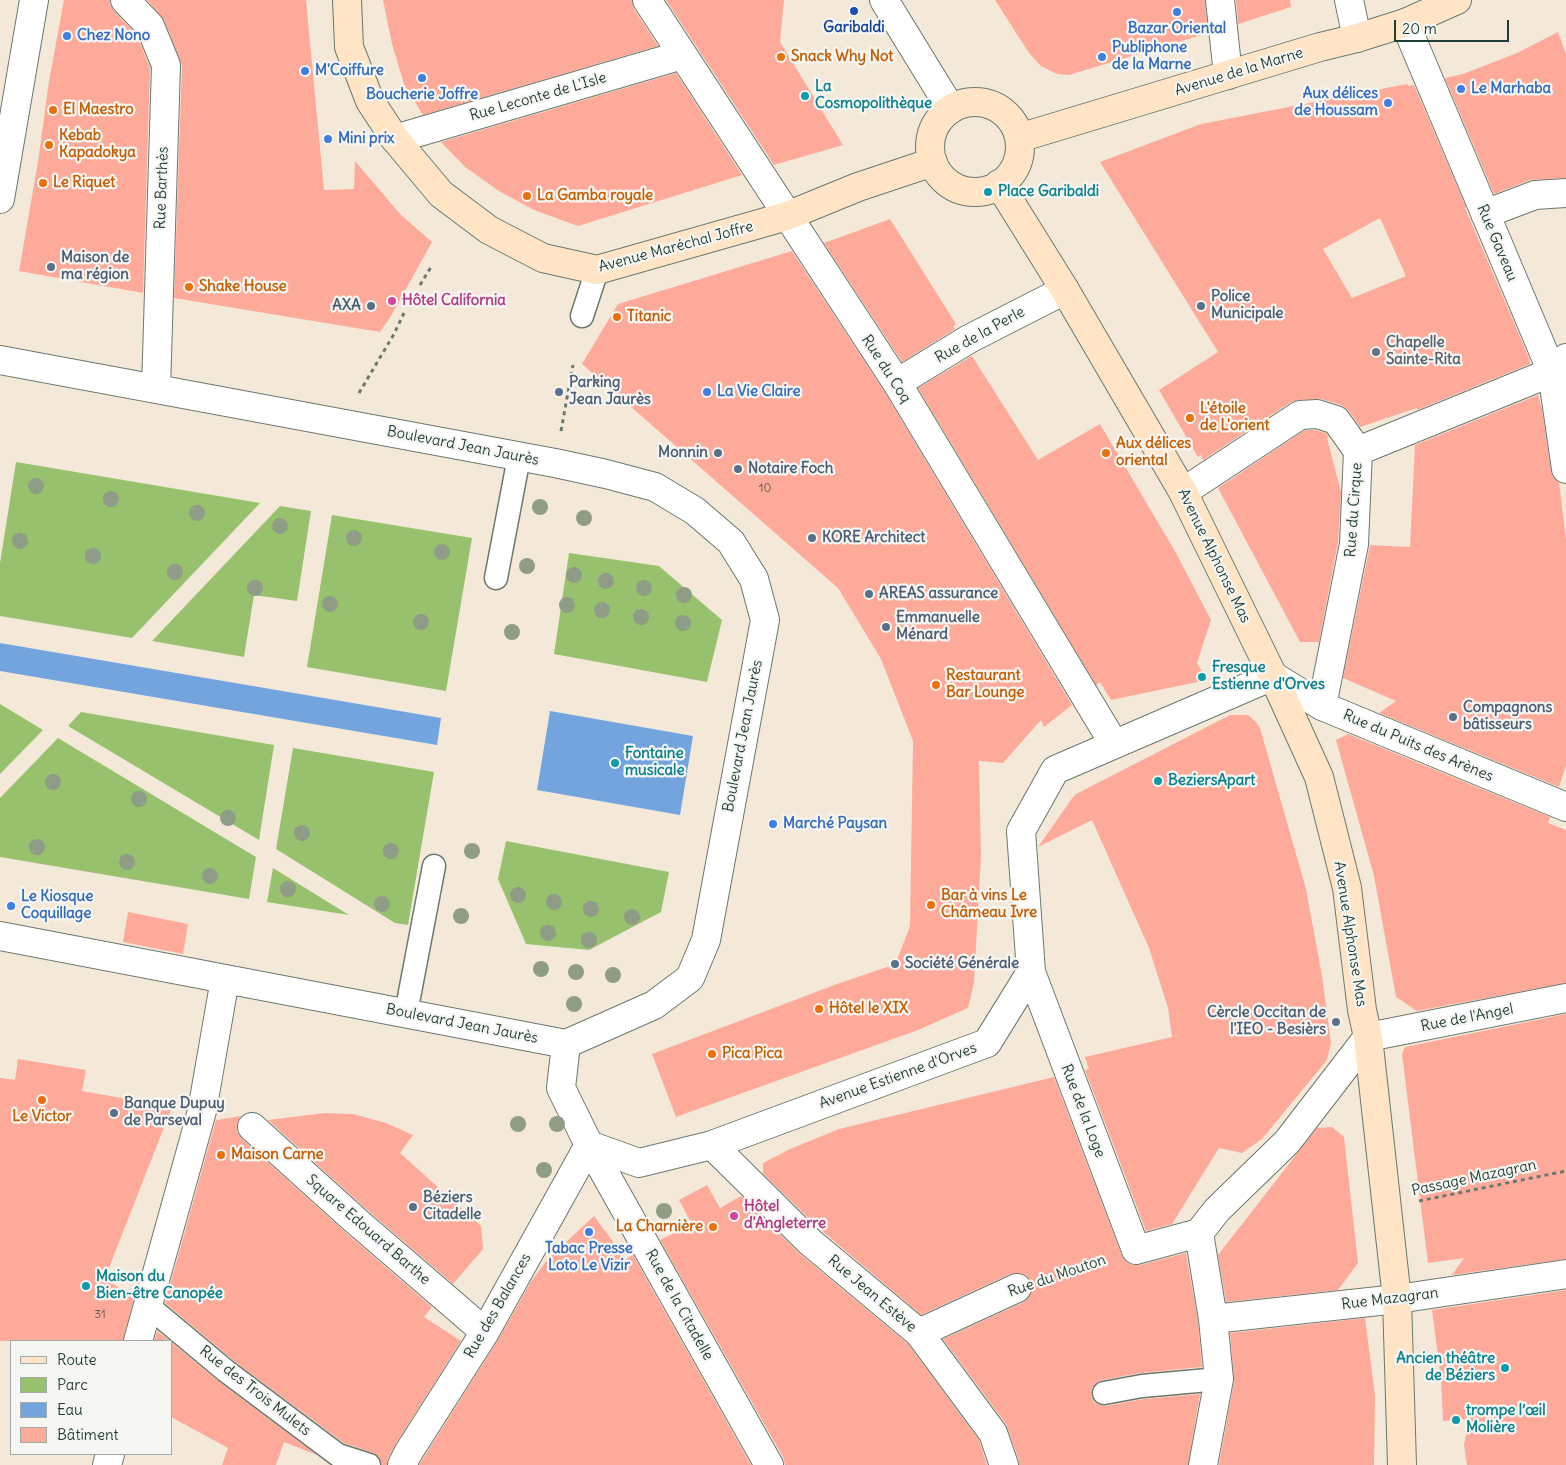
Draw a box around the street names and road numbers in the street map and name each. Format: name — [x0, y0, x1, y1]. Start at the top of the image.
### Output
street label: Avenue de la Marne — [1173, 44, 1305, 100]
street label: Rue Leconte de L'Isle — [467, 69, 609, 125]
street label: Rue Barthès — [152, 146, 172, 230]
street label: Rue Gaveau — [1473, 202, 1521, 284]
street label: Avenue Maréchal Joffre — [597, 218, 755, 276]
street label: Rue de la Perle — [932, 303, 1028, 367]
street label: Rue du Coq — [857, 332, 915, 406]
street label: Boulevard Jean Jaurès — [385, 422, 541, 470]
street label: Rue du Cirque — [1342, 462, 1366, 558]
street label: Avenue Alphonse Mas — [1174, 486, 1254, 626]
street label: Boulevard Jean Jaurès — [719, 658, 767, 814]
street label: Rue du Puits des Arènes — [1340, 706, 1496, 786]
street label: Avenue Alphonse Mas — [1330, 860, 1370, 1008]
street label: Boulevard Jean Jaurès — [384, 1000, 540, 1048]
street label: Rue de l'Angel — [1419, 1000, 1515, 1036]
street label: Avenue Estienne d'Orves — [817, 1039, 979, 1113]
street label: Rue de la Loge — [1057, 1062, 1109, 1160]
street label: Passage Mazagran — [1410, 1156, 1538, 1200]
street label: Square Edouard Barthe — [302, 1171, 434, 1289]
street label: Rue de la Citadelle — [641, 1246, 717, 1364]
street label: Rue des Balances — [461, 1250, 535, 1362]
street label: Rue du Mouton — [1006, 1251, 1108, 1301]
street label: Rue Jean Estève — [824, 1252, 920, 1336]
street label: Rue Mazagran — [1340, 1284, 1440, 1314]
street label: Rue des Trois Mulets — [196, 1342, 314, 1440]

